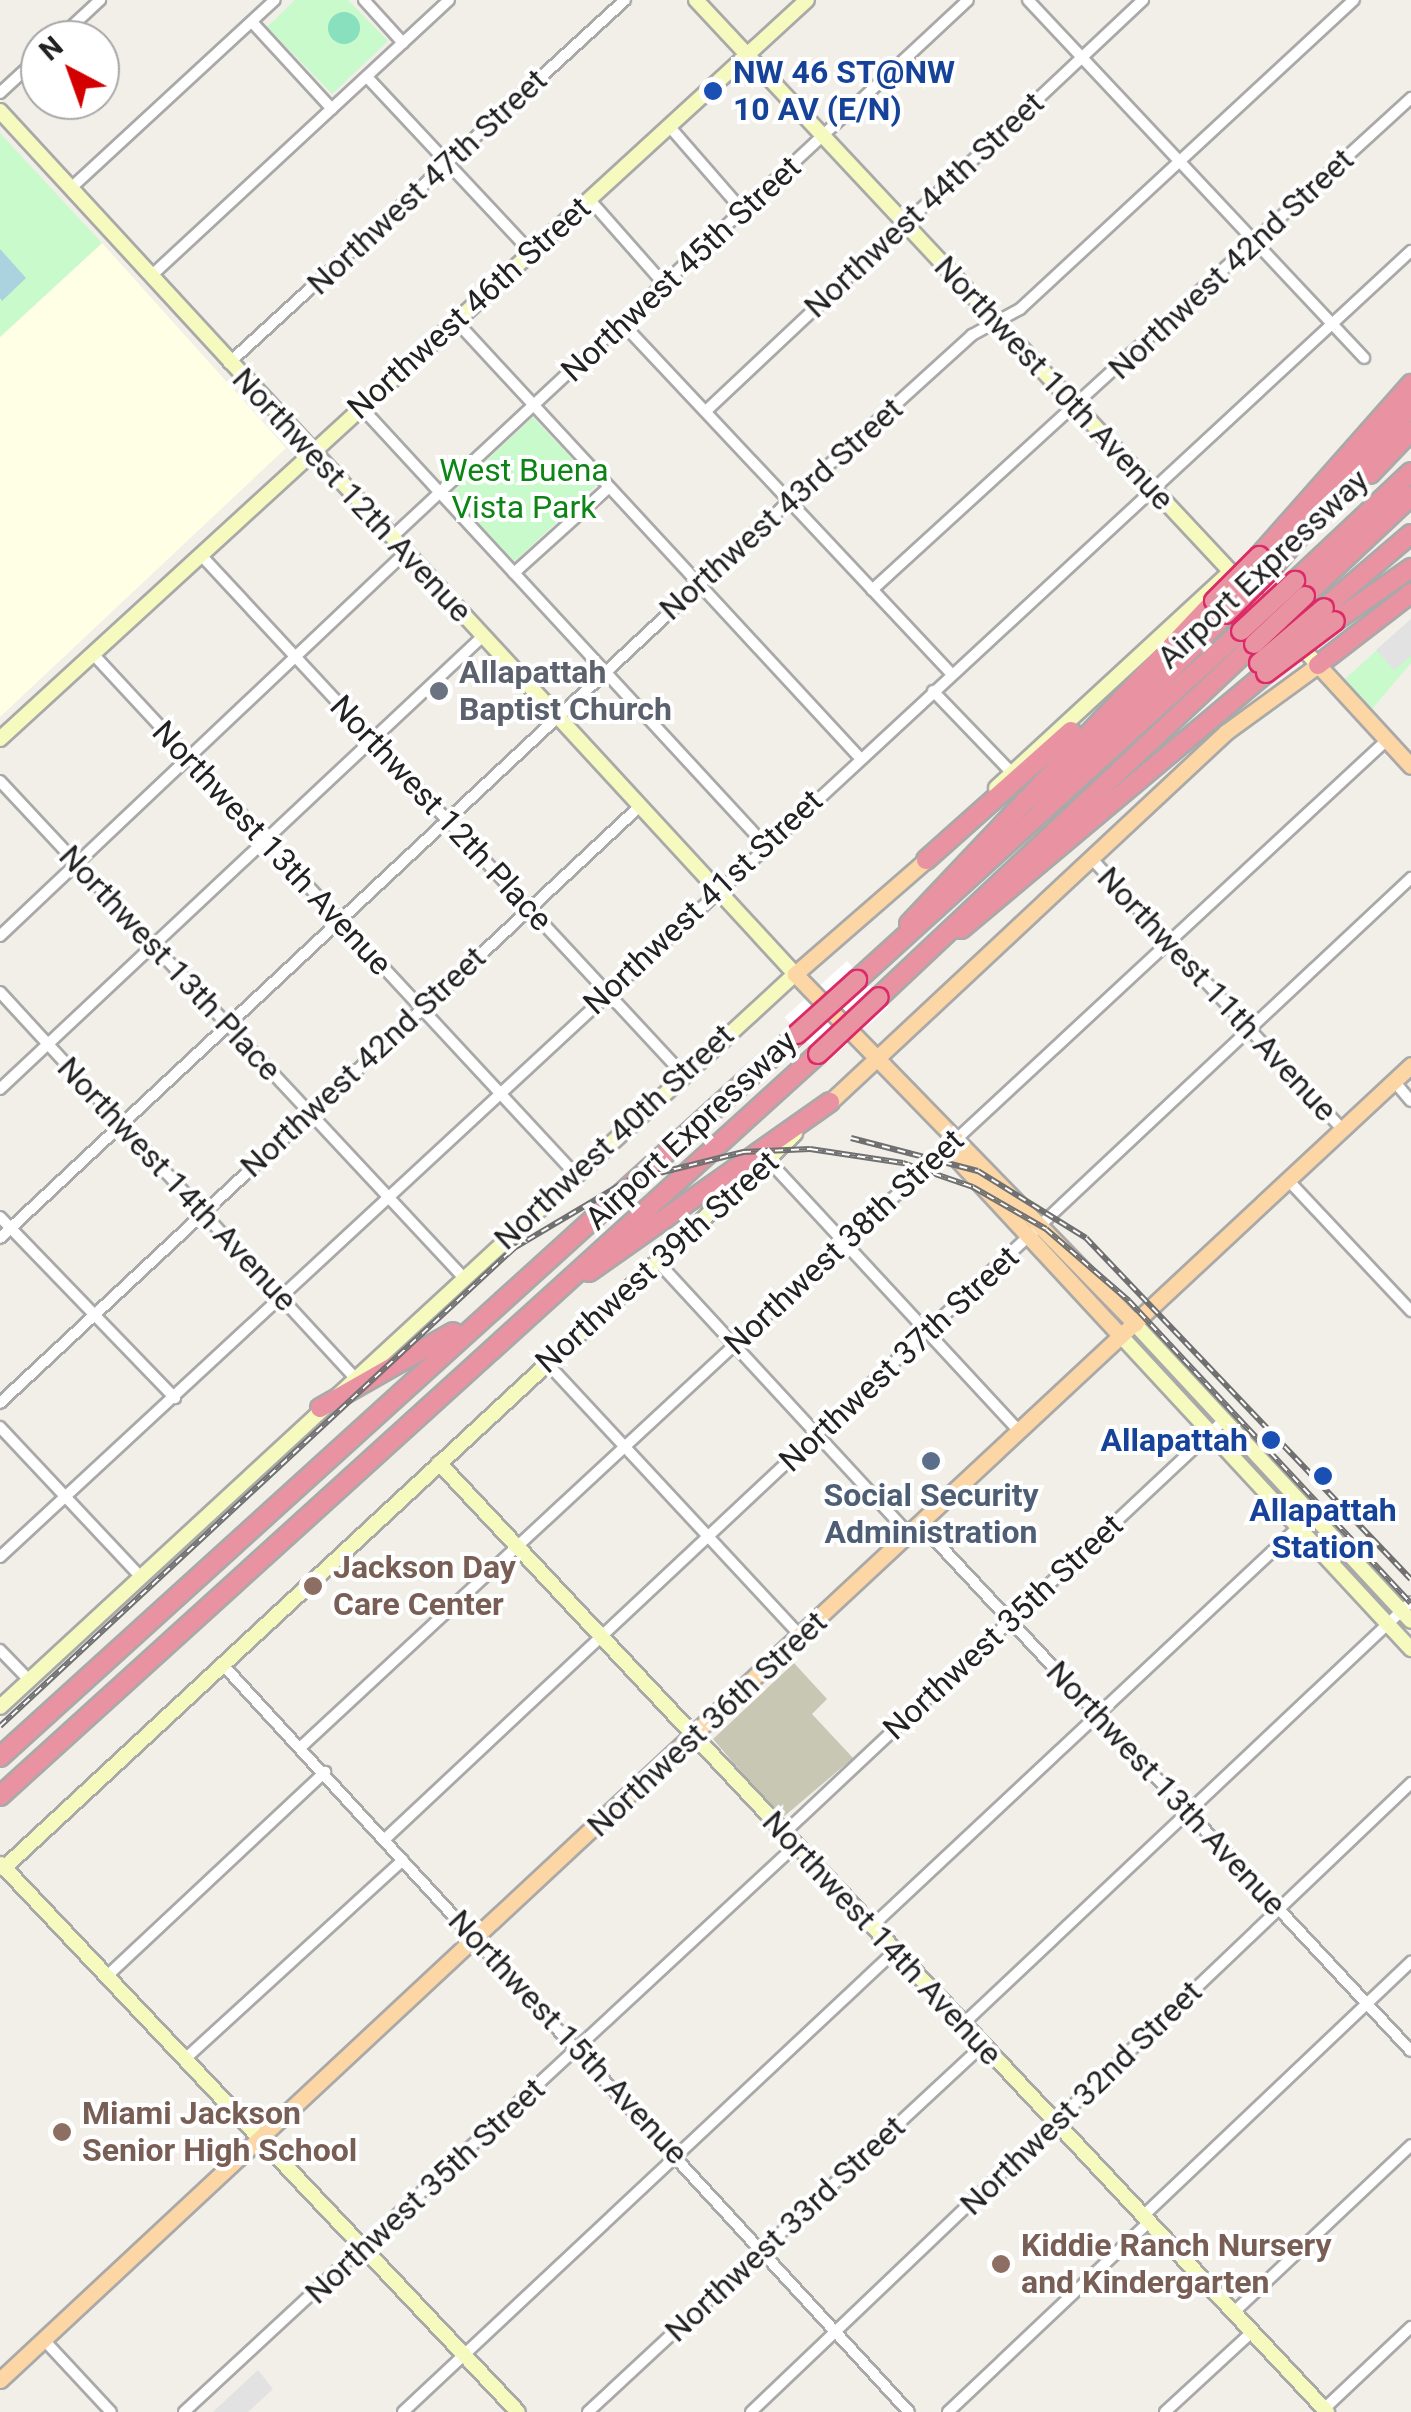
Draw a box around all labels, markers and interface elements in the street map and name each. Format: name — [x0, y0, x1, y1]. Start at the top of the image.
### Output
north arrow — [20, 20, 120, 120]
text: N — [33, 30, 70, 67]
place label: NW 46 ST@NW 10 AV (E/N) — [733, 54, 955, 129]
street label: Northwest 47th Street — [299, 61, 555, 303]
marker: NW 46 ST@NW 10 AV (E/N) — [702, 80, 724, 102]
street label: Northwest 44th Street — [796, 84, 1052, 326]
street label: Northwest 42nd Street — [1101, 141, 1361, 387]
street label: Northwest 45th Street — [553, 148, 809, 390]
street label: Northwest 46th Street — [340, 189, 598, 427]
street label: Northwest 10th Avenue — [926, 248, 1182, 518]
street label: Northwest 12th Avenue — [224, 360, 480, 630]
street label: Northwest 43rd Street — [652, 390, 910, 628]
park label: West Buena Vista Park — [439, 452, 609, 527]
street label: Airport Expressway — [1149, 461, 1377, 677]
place label: Allapattah Baptist Church — [459, 654, 672, 729]
marker: Allapattah Baptist Church — [428, 680, 450, 702]
street label: Northwest 12th Place — [322, 687, 560, 939]
street label: Northwest 13th Avenue — [144, 713, 400, 983]
street label: Northwest 41st Street — [576, 782, 830, 1022]
street label: Northwest 13th Place — [51, 837, 289, 1089]
street label: Northwest 11th Avenue — [1089, 859, 1345, 1129]
street label: Northwest 42nd Street — [233, 939, 493, 1185]
street label: Northwest 40th Street — [486, 1016, 742, 1258]
street label: Airport Expressway — [577, 1022, 805, 1238]
street label: Northwest 14th Avenue — [49, 1049, 305, 1319]
street label: Northwest 38th Street — [716, 1121, 972, 1363]
street label: Northwest 39th Street — [528, 1143, 786, 1381]
street label: Northwest 37th Street — [771, 1238, 1027, 1480]
place label: Allapattah — [1101, 1421, 1248, 1459]
marker: Allapattah — [1258, 1427, 1284, 1453]
marker: Social Security Administration — [920, 1450, 942, 1472]
marker: Allapattah Station — [1312, 1465, 1334, 1487]
place label: Social Security Administration — [823, 1477, 1039, 1552]
place label: Allapattah Station — [1249, 1492, 1397, 1567]
street label: Northwest 35th Street — [875, 1506, 1131, 1748]
place label: Jackson Day Care Center — [333, 1549, 516, 1624]
marker: Jackson Day Care Center — [302, 1575, 324, 1597]
street label: Northwest 36th Street — [579, 1603, 835, 1845]
street label: Northwest 13th Avenue — [1038, 1653, 1294, 1923]
street label: Northwest 14th Avenue — [754, 1803, 1010, 2073]
street label: Northwest 15th Avenue — [440, 1902, 696, 2172]
street label: Northwest 32nd Street — [952, 1973, 1210, 2223]
street label: Northwest 35th Street — [297, 2070, 553, 2312]
place label: Miami Jackson Senior High School — [82, 2095, 357, 2170]
street label: Northwest 33rd Street — [657, 2108, 913, 2350]
marker: Miami Jackson Senior High School — [51, 2121, 73, 2143]
place label: Kiddie Ranch Nursery and Kindergarten — [1021, 2227, 1332, 2302]
marker: Kiddie Ranch Nursery and Kindergarten — [990, 2253, 1012, 2275]

